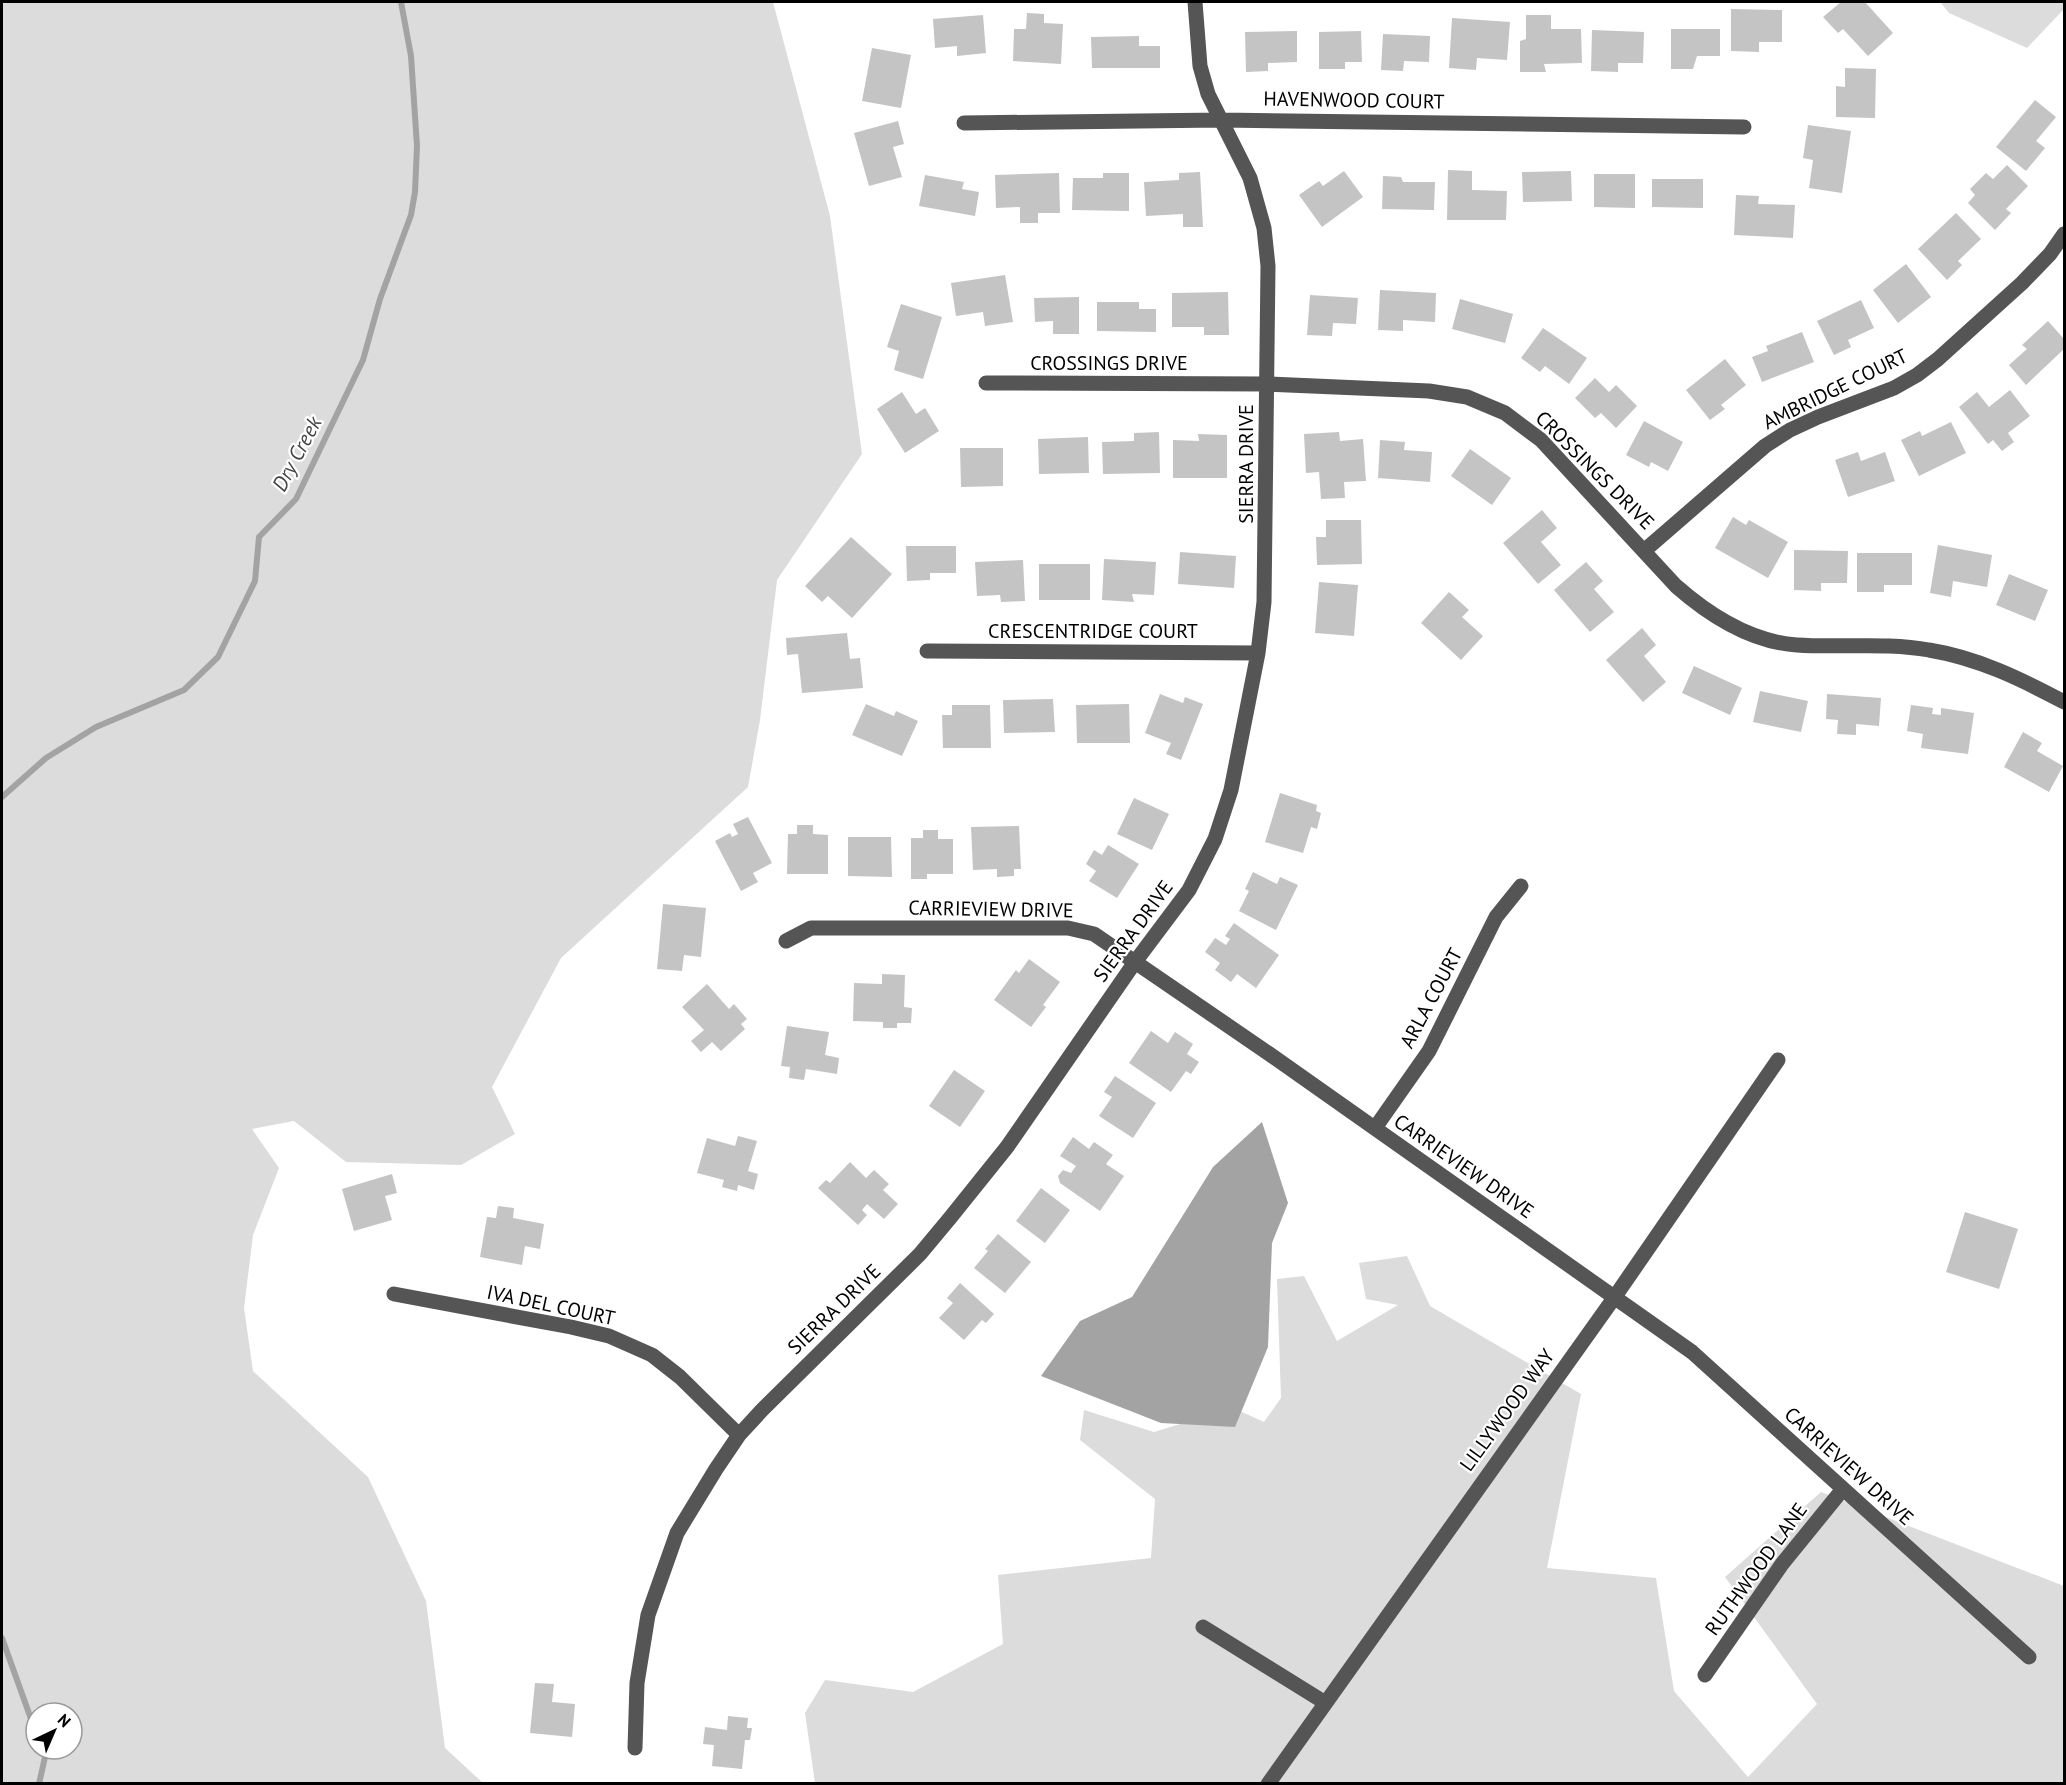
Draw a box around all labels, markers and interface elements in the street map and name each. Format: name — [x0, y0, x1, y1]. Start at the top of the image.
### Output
street label: HAVENWOOD COURT — [1263, 85, 1445, 115]
street label: AMBRIDGE COURT — [1758, 343, 1912, 435]
street label: CROSSINGS DRIVE — [1030, 350, 1188, 376]
street label: SIERRA DRIVE — [1233, 404, 1259, 524]
street label: CROSSINGS DRIVE — [1530, 405, 1660, 535]
water label: Dry Creek — [266, 410, 328, 496]
street label: CRESCENTRIDGE COURT — [988, 618, 1198, 644]
street label: SIERRA DRIVE — [1087, 875, 1179, 987]
street label: CARRIEVIEW DRIVE — [908, 895, 1074, 923]
street label: ARLA COURT — [1394, 943, 1468, 1053]
street label: CARRIEVIEW DRIVE — [1389, 1108, 1539, 1224]
street label: SIERRA DRIVE — [782, 1258, 886, 1360]
street label: IVA DEL COURT — [484, 1279, 618, 1331]
street label: LILLYWOOD WAY — [1454, 1343, 1561, 1476]
street label: CARRIEVIEW DRIVE — [1779, 1401, 1919, 1531]
street label: RUTHWOOD LANE — [1699, 1498, 1813, 1640]
north arrow — [24, 1701, 84, 1761]
text: N — [54, 1709, 75, 1731]

